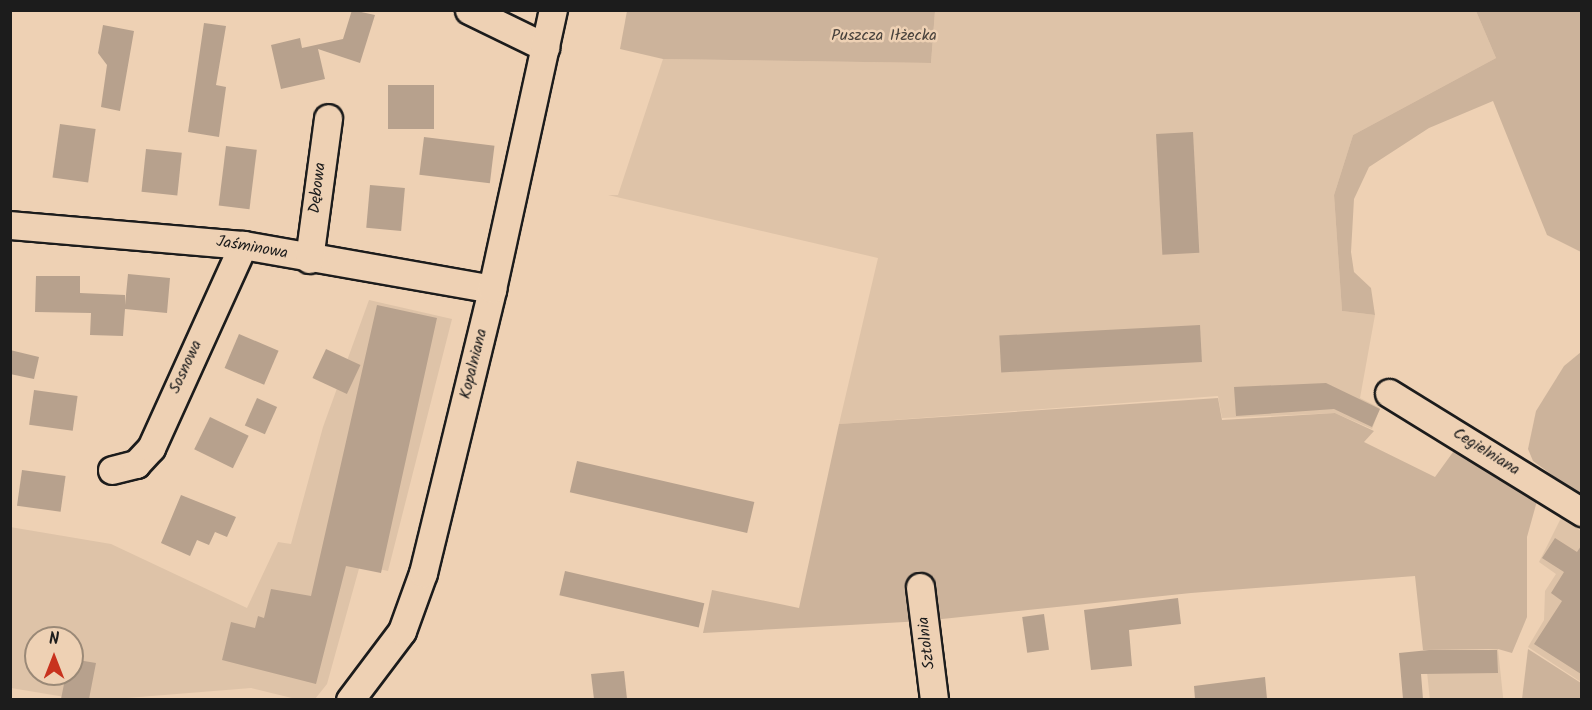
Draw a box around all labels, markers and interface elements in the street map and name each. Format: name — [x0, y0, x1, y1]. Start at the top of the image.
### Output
park label: Puszcza Iłżecka — [831, 26, 937, 46]
street label: Dębowa — [305, 161, 331, 215]
street label: Jaśminowa — [215, 232, 289, 264]
street label: Kopalniana — [456, 327, 492, 401]
street label: Sosnowa — [165, 337, 207, 397]
street label: Cegielniana — [1449, 424, 1523, 480]
street label: Sztolnia — [914, 616, 940, 670]
north arrow — [24, 626, 84, 686]
text: N — [49, 627, 59, 652]

